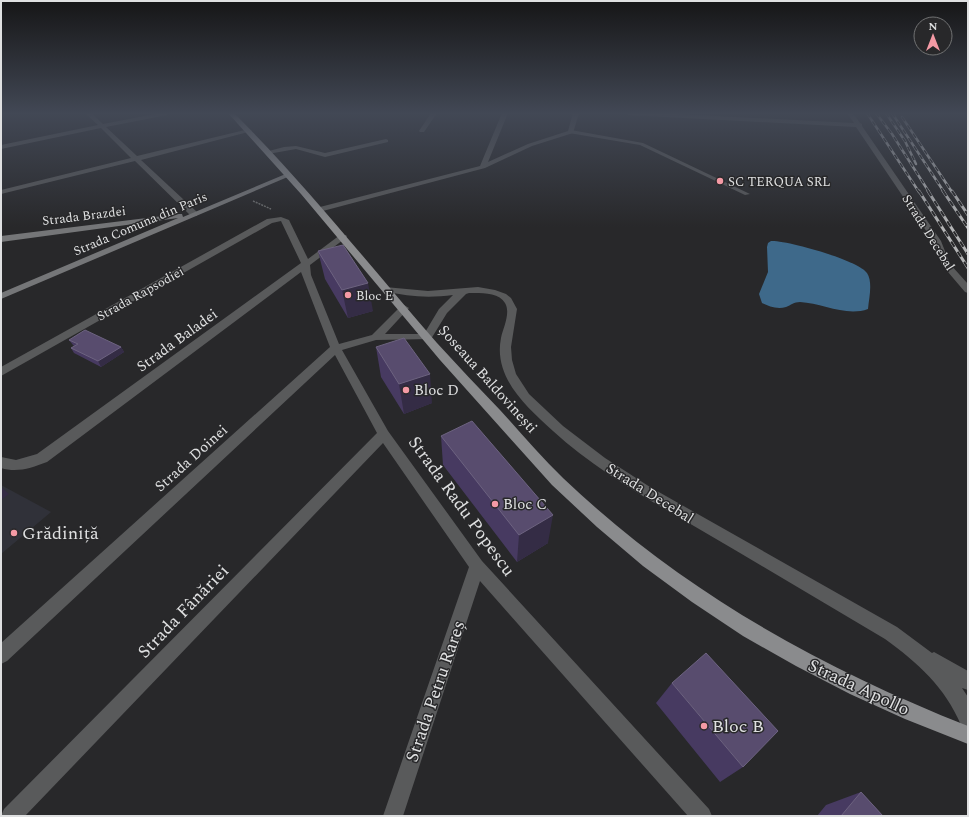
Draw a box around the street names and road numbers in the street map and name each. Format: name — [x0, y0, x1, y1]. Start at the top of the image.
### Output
street label: Strada Comuna din Paris — [70, 187, 210, 261]
street label: Strada Decebal — [897, 190, 960, 275]
street label: Strada Brazdei — [41, 201, 127, 231]
street label: Strada Rapsodiei — [93, 262, 188, 326]
street label: Strada Baladei — [132, 303, 223, 378]
street label: Șoseaua Baldovinești — [432, 320, 543, 439]
street label: Strada Doinei — [150, 419, 233, 498]
street label: Strada Radu Popescu — [401, 431, 522, 582]
street label: Strada Decebal — [601, 457, 698, 530]
street label: Strada Fânăriei — [131, 558, 235, 664]
street label: Strada Petru Rareș — [399, 617, 472, 766]
street label: Strada Apollo — [803, 652, 914, 723]

